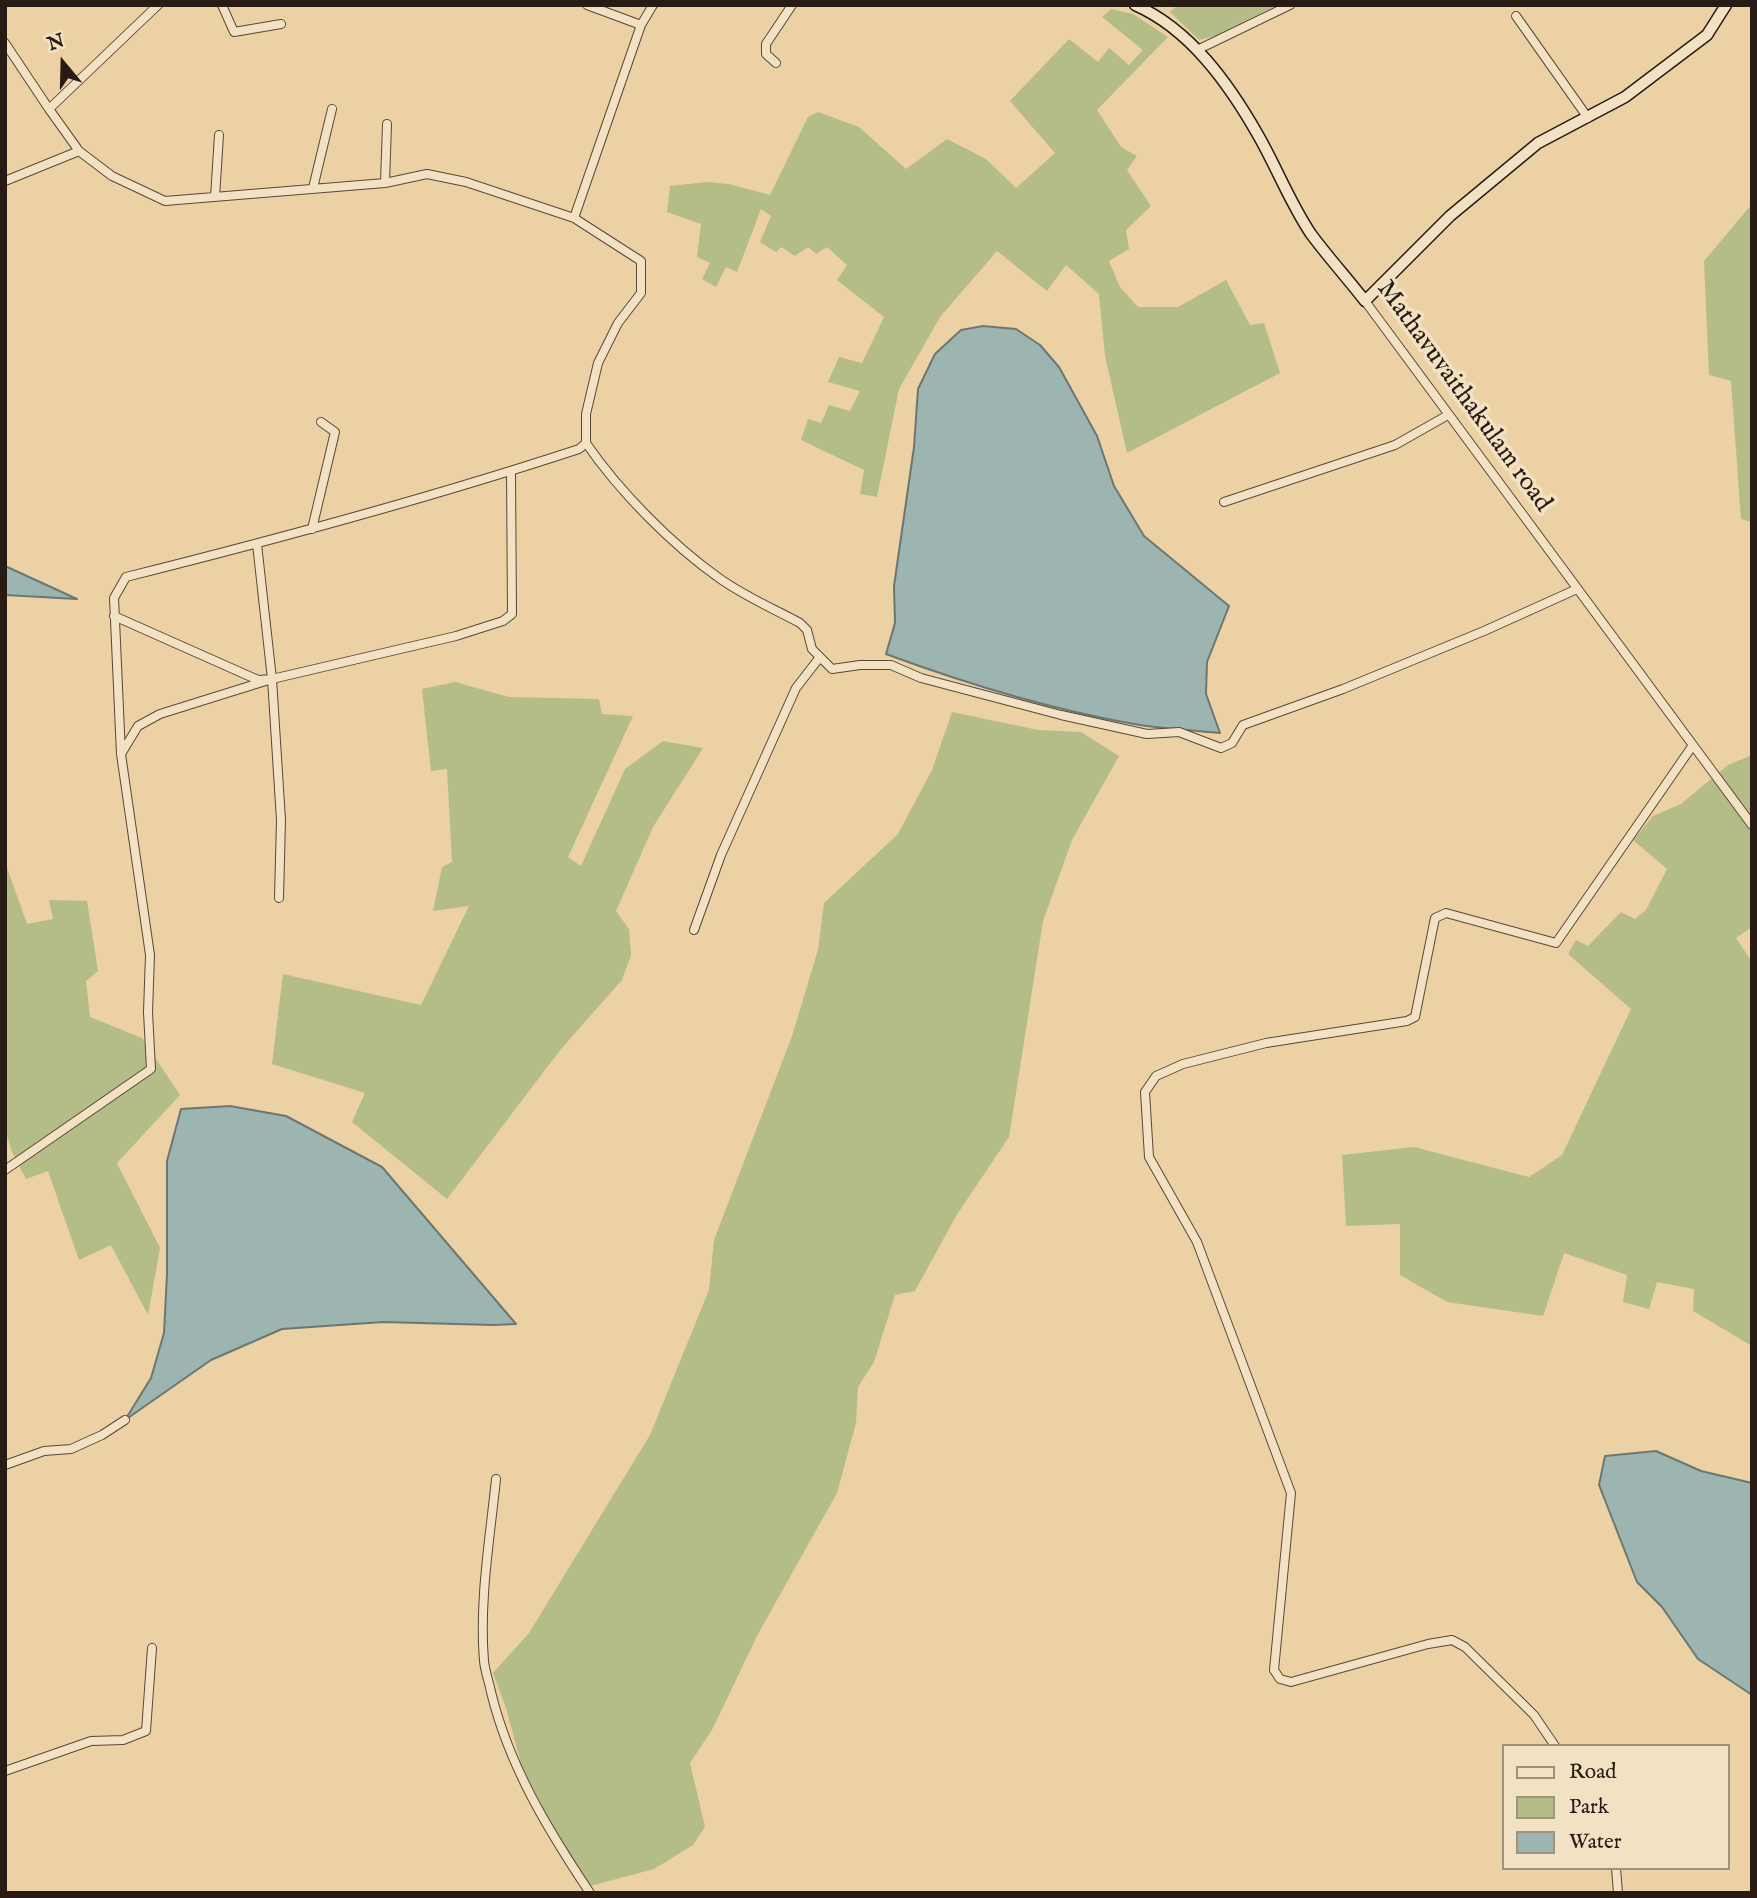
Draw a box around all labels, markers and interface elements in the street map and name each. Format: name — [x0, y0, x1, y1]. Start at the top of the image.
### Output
north arrow — [28, 28, 98, 98]
text: N — [44, 29, 68, 57]
street label: Mathavuvaithakulam road — [1369, 275, 1557, 519]
legend — [1502, 1744, 1729, 1870]
text: Road — [1569, 1759, 1616, 1786]
text: Park — [1569, 1794, 1609, 1821]
text: Water — [1569, 1829, 1621, 1856]

